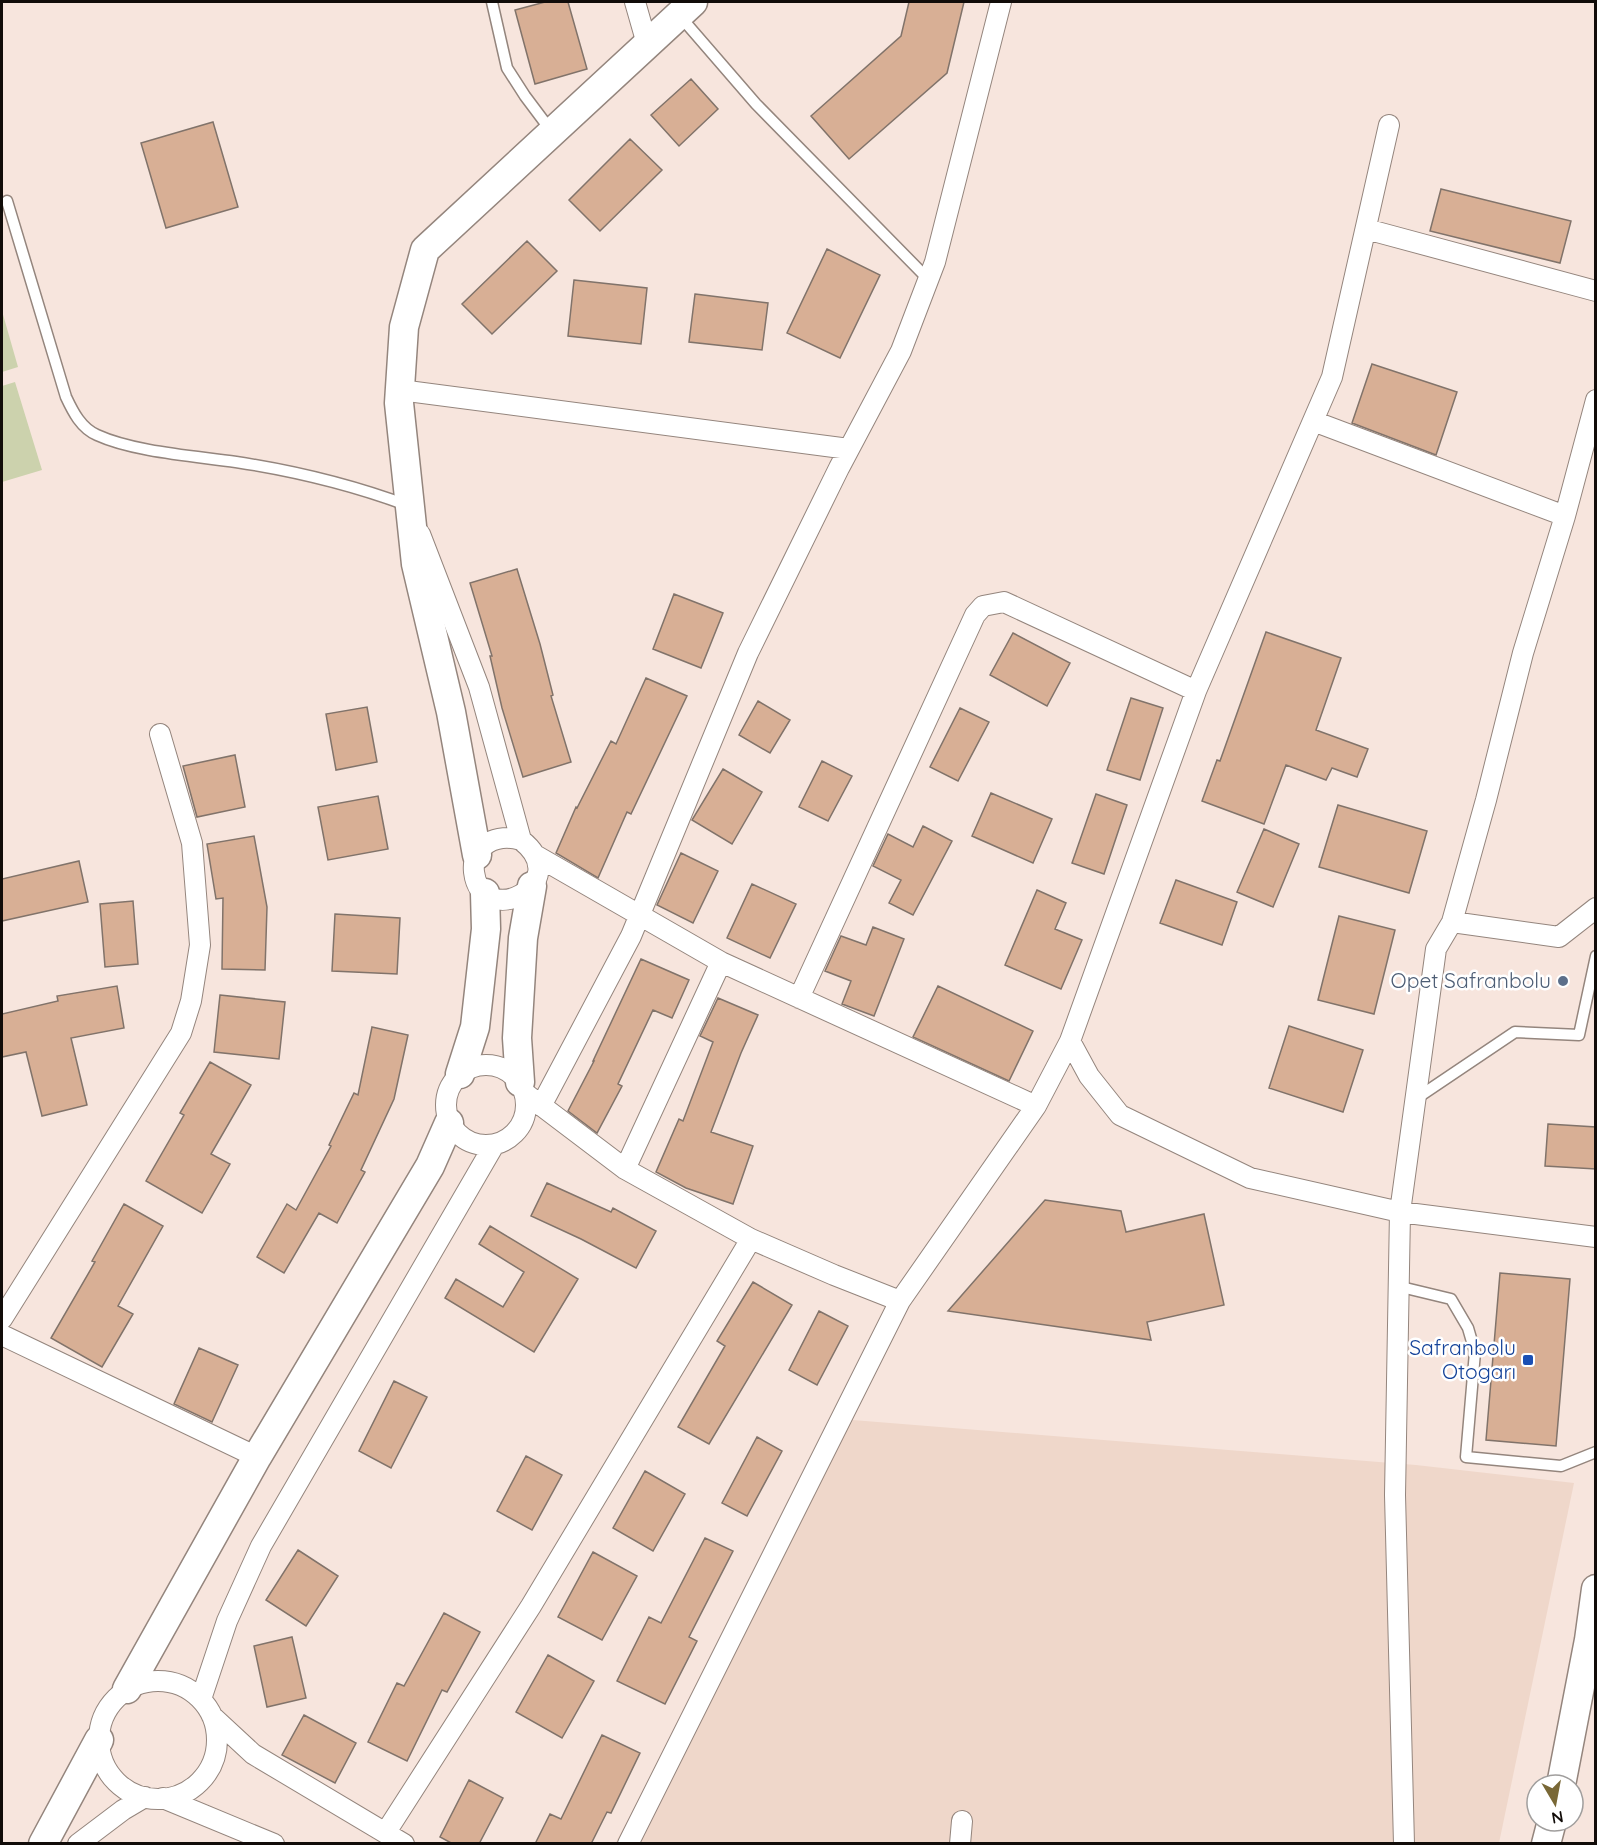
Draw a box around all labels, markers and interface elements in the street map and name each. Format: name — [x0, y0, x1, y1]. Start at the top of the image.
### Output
place label: Opet Safranbolu — [1391, 967, 1551, 993]
marker: Opet Safranbolu — [1556, 974, 1570, 988]
place label: Safranbolu Otogarı — [1409, 1334, 1516, 1384]
marker: Safranbolu Otogarı — [1521, 1353, 1535, 1367]
north arrow — [1525, 1773, 1585, 1833]
text: N — [1550, 1807, 1565, 1829]

